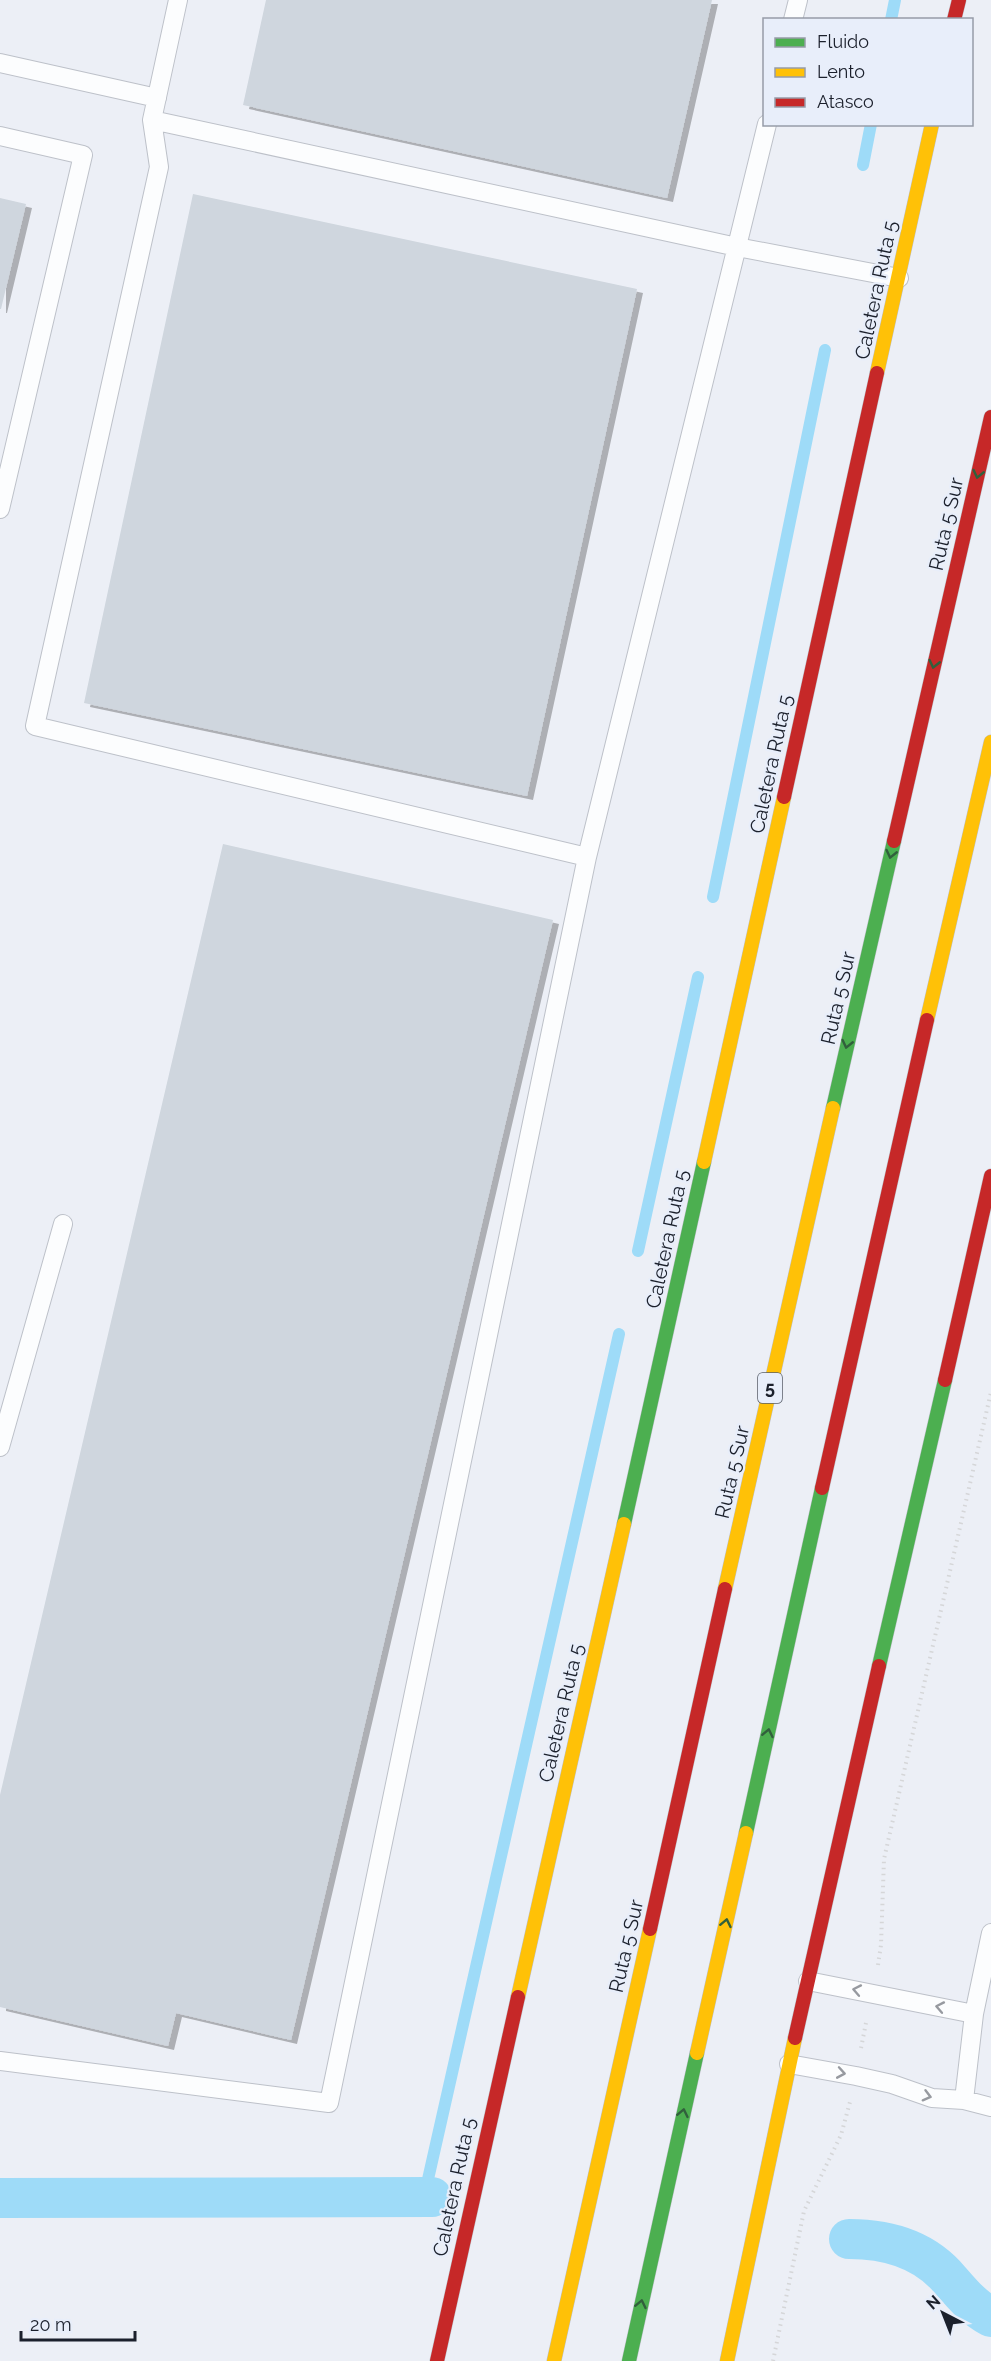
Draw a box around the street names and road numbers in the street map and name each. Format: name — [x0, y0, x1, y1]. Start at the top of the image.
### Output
street label: Caletera Ruta 5 — [850, 218, 902, 362]
street label: Ruta 5 Sur — [924, 475, 968, 573]
street label: Caletera Ruta 5 — [745, 692, 797, 836]
street label: Ruta 5 Sur — [816, 949, 860, 1047]
street label: Caletera Ruta 5 — [641, 1167, 693, 1311]
road number: 5 — [758, 1373, 782, 1403]
street label: Ruta 5 Sur — [710, 1423, 754, 1521]
street label: Caletera Ruta 5 — [533, 1641, 589, 1785]
street label: Ruta 5 Sur — [604, 1897, 648, 1995]
street label: Caletera Ruta 5 — [428, 2115, 480, 2259]

